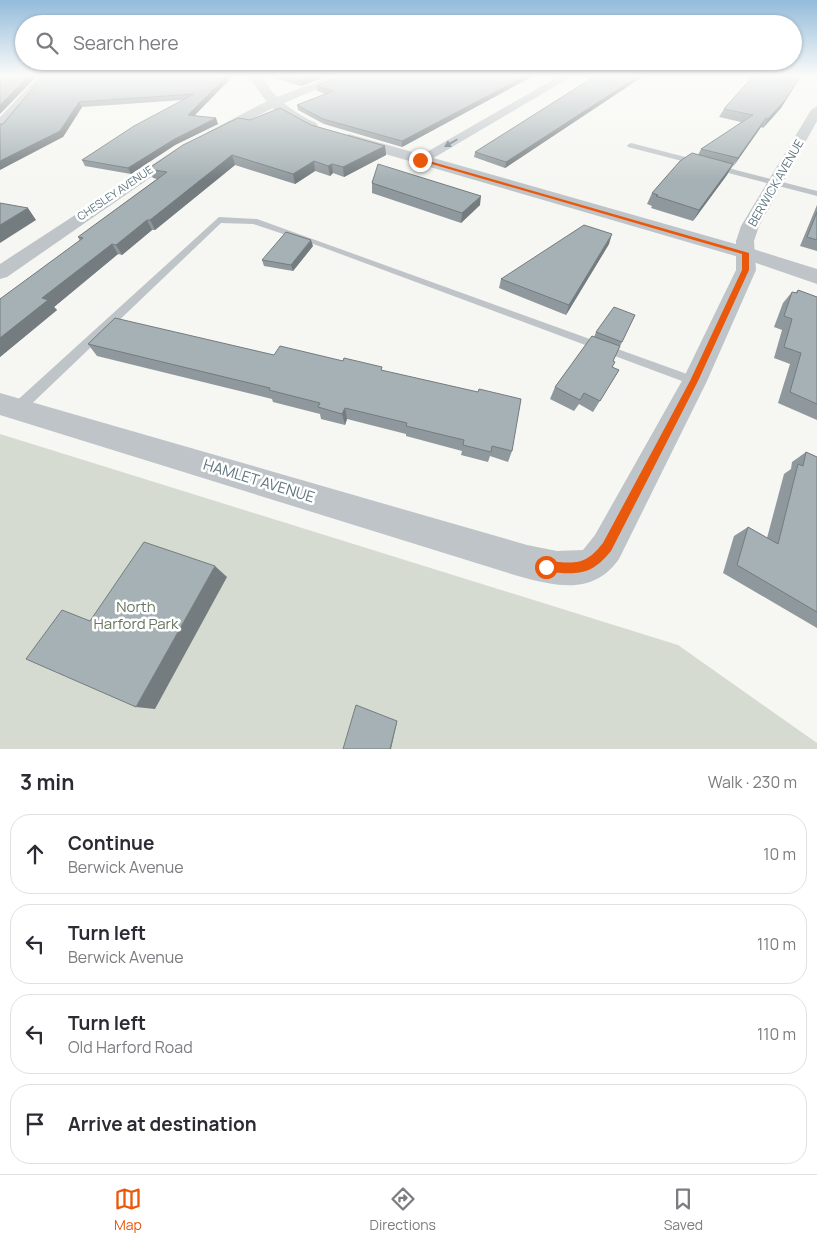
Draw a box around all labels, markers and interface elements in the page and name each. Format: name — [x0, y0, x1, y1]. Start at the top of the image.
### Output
search box — [15, 15, 802, 70]
icon: search — [33, 29, 61, 57]
text: Search here — [73, 30, 179, 56]
street label: BERWICK AVENUE — [744, 136, 808, 229]
one-way arrow — [444, 138, 457, 147]
route end — [409, 149, 432, 172]
street label: CHESLEY AVENUE — [74, 162, 156, 224]
street label: HAMLET AVENUE — [201, 454, 317, 507]
route start — [535, 556, 558, 579]
park label: North Harford Park — [94, 596, 179, 634]
text: 3 min — [20, 768, 74, 796]
text: Walk · 230 m — [708, 771, 797, 793]
text: Continue — [68, 830, 154, 856]
icon: ahead — [21, 840, 49, 868]
text: 10 m — [763, 843, 796, 865]
text: Berwick Avenue — [68, 856, 184, 878]
text: Turn left — [68, 920, 146, 946]
icon: left — [21, 930, 49, 958]
text: 110 m — [757, 933, 796, 955]
text: Berwick Avenue — [68, 946, 184, 968]
text: Turn left — [68, 1010, 146, 1036]
icon: left — [21, 1020, 49, 1048]
text: 110 m — [757, 1023, 796, 1045]
text: Old Harford Road — [68, 1036, 193, 1058]
icon: arrive — [21, 1110, 49, 1138]
text: Arrive at destination — [68, 1111, 257, 1137]
tab: Map — [114, 1185, 142, 1234]
tab: Directions — [370, 1185, 436, 1234]
tab: Saved — [664, 1185, 703, 1234]

